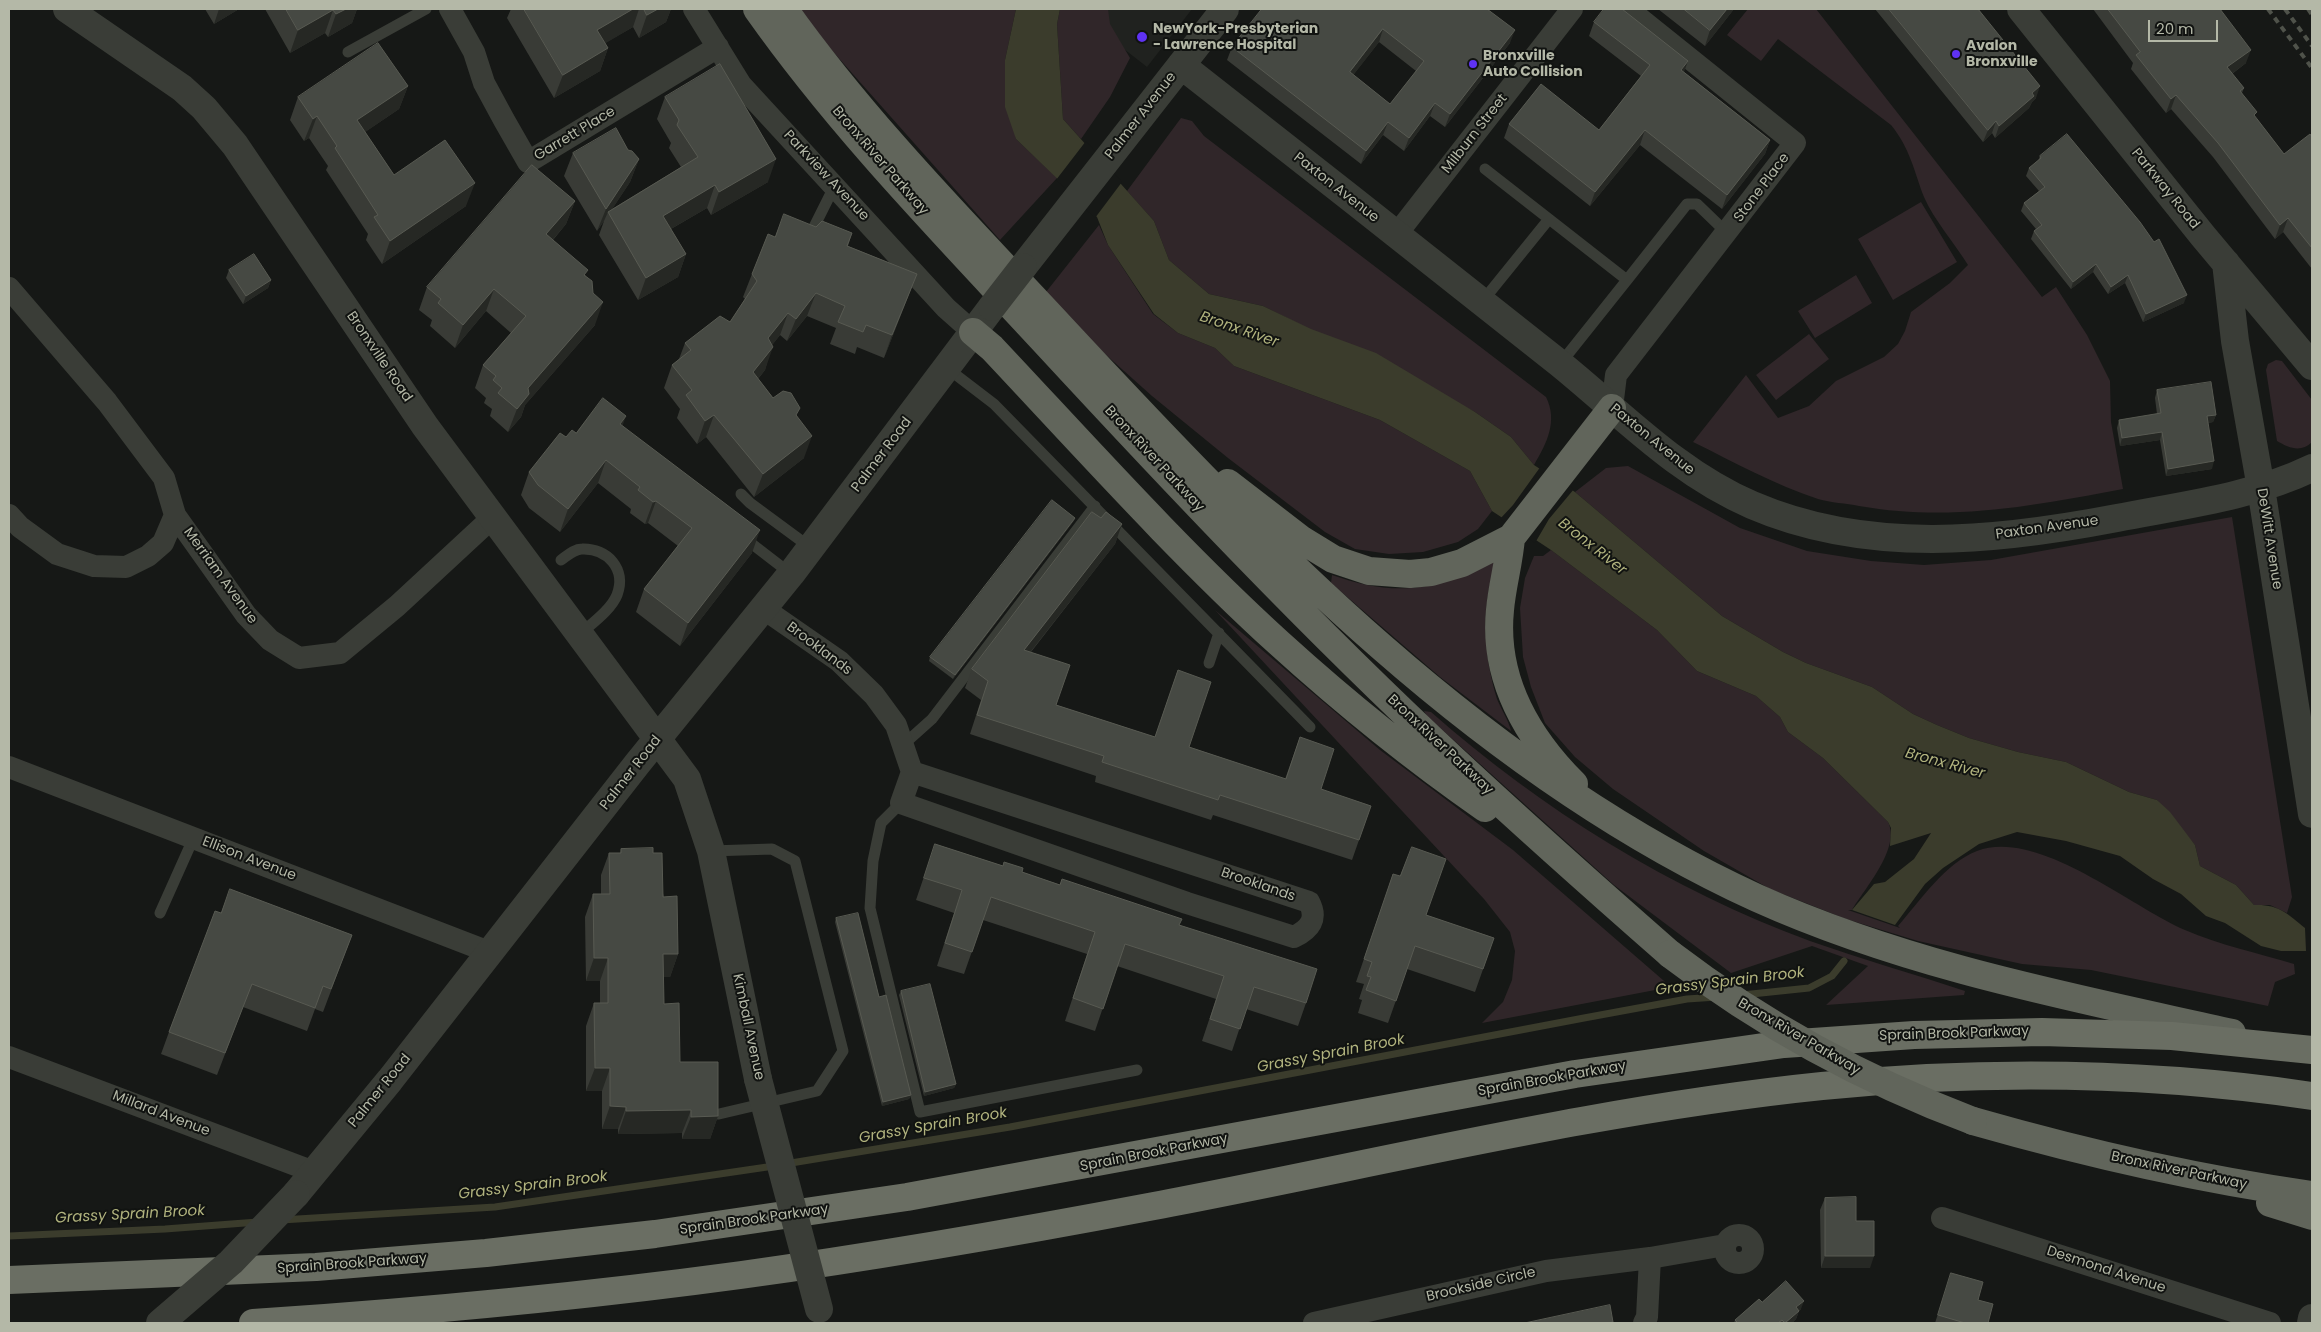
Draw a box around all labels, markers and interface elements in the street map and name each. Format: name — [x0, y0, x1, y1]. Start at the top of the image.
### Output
scale bar — [2151, 10, 2221, 42]
text: 20 m — [2156, 18, 2194, 39]
place label: NewYork-Presbyterian - Lawrence Hospital — [1153, 21, 1318, 54]
marker: NewYork-Presbyterian - Lawrence Hospital — [1135, 30, 1149, 44]
place label: Avalon Bronxville — [1966, 38, 2038, 70]
place label: Bronxville Auto Collision — [1483, 48, 1583, 80]
marker: Avalon Bronxville — [1950, 48, 1962, 60]
marker: Bronxville Auto Collision — [1467, 58, 1479, 70]
street label: Palmer Avenue — [1102, 69, 1180, 163]
street label: Milburn Street — [1439, 91, 1511, 177]
street label: Garrett Place — [531, 103, 619, 165]
street label: Bronx River Parkway — [828, 103, 932, 219]
street label: Parkview Avenue — [780, 127, 872, 225]
street label: Parkway Road — [2127, 145, 2203, 233]
street label: Paxton Avenue — [1290, 149, 1382, 227]
street label: Stone Place — [1731, 150, 1793, 226]
water label: Bronx River — [1197, 308, 1281, 352]
street label: Bronxville Road — [343, 309, 415, 405]
street label: Paxton Avenue — [1606, 401, 1698, 479]
street label: Bronx River Parkway — [1101, 403, 1207, 515]
street label: Palmer Road — [848, 414, 916, 496]
street label: DeWitt Avenue — [2253, 487, 2285, 591]
street label: Paxton Avenue — [1995, 512, 2099, 544]
water label: Bronx River — [1554, 515, 1630, 579]
street label: Merriam Avenue — [179, 525, 261, 627]
street label: Brooklands — [783, 619, 855, 679]
street label: Bronx River Parkway — [1384, 692, 1496, 798]
street label: Palmer Road — [597, 733, 665, 813]
water label: Bronx River — [1903, 745, 1987, 783]
street label: Ellison Avenue — [200, 833, 298, 885]
street label: Brooklands — [1219, 864, 1297, 906]
water label: Grassy Sprain Brook — [1654, 964, 1806, 1000]
street label: Kimball Avenue — [729, 972, 767, 1082]
street label: Bronx River Parkway — [1735, 995, 1863, 1079]
street label: Sprain Brook Parkway — [1879, 1023, 2029, 1045]
water label: Grassy Sprain Brook — [1256, 1031, 1406, 1077]
street label: Palmer Road — [345, 1051, 415, 1131]
street label: Sprain Brook Parkway — [1477, 1058, 1627, 1100]
street label: Millard Avenue — [110, 1088, 212, 1140]
water label: Grassy Sprain Brook — [858, 1104, 1008, 1148]
street label: Sprain Brook Parkway — [1079, 1130, 1229, 1176]
street label: Bronx River Parkway — [2110, 1148, 2248, 1194]
water label: Grassy Sprain Brook — [457, 1168, 609, 1204]
street label: Sprain Brook Parkway — [679, 1201, 829, 1239]
water label: Grassy Sprain Brook — [55, 1202, 205, 1228]
street label: Desmond Avenue — [2044, 1243, 2168, 1297]
street label: Sprain Brook Parkway — [277, 1250, 427, 1278]
street label: Brookside Circle — [1425, 1264, 1537, 1306]

